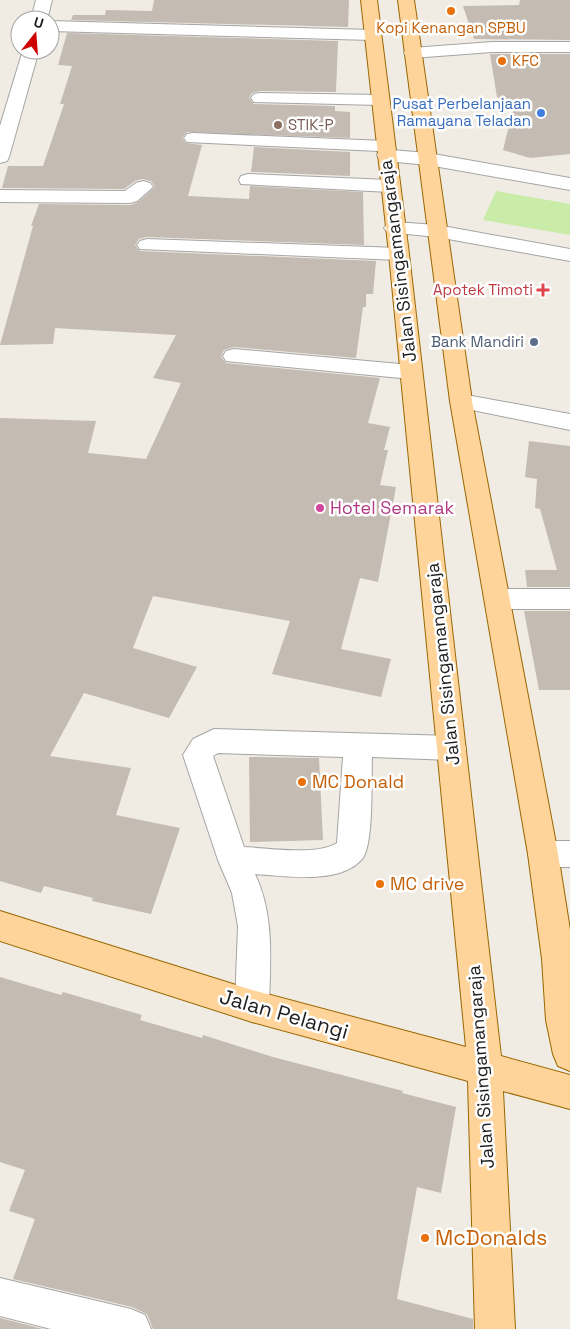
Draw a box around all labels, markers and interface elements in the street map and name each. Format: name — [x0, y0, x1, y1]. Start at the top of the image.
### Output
marker: Kopi Kenangan SPBU — [445, 5, 457, 17]
north arrow — [10, 10, 60, 60]
text: U — [32, 13, 46, 33]
place label: Kopi Kenangan SPBU — [376, 18, 526, 37]
place label: KFC — [512, 51, 539, 70]
marker: KFC — [496, 55, 508, 67]
place label: Pusat Perbelanjaan Ramayana Teladan — [393, 94, 531, 130]
marker: Pusat Perbelanjaan Ramayana Teladan — [535, 107, 547, 119]
place label: STIK-P — [288, 115, 334, 134]
marker: STIK-P — [272, 119, 284, 131]
street label: Jalan Sisingamangaraja — [374, 159, 421, 364]
place label: Apotek Timoti — [433, 280, 533, 299]
marker: Apotek Timoti — [537, 284, 549, 296]
place label: Bank Mandiri — [431, 332, 524, 351]
marker: Bank Mandiri — [528, 336, 540, 348]
place label: Hotel Semarak — [330, 496, 455, 519]
marker: Hotel Semarak — [314, 502, 326, 514]
street label: Jalan Sisingamangaraja — [420, 562, 465, 767]
place label: MC Donald — [312, 770, 404, 793]
marker: MC Donald — [296, 776, 308, 788]
place label: MC drive — [390, 872, 465, 895]
marker: MC drive — [374, 878, 386, 890]
street label: Jalan Sisingamangaraja — [462, 965, 499, 1169]
street label: Jalan Pelangi — [217, 982, 352, 1045]
place label: McDonalds — [435, 1224, 547, 1251]
marker: McDonalds — [419, 1232, 431, 1244]

